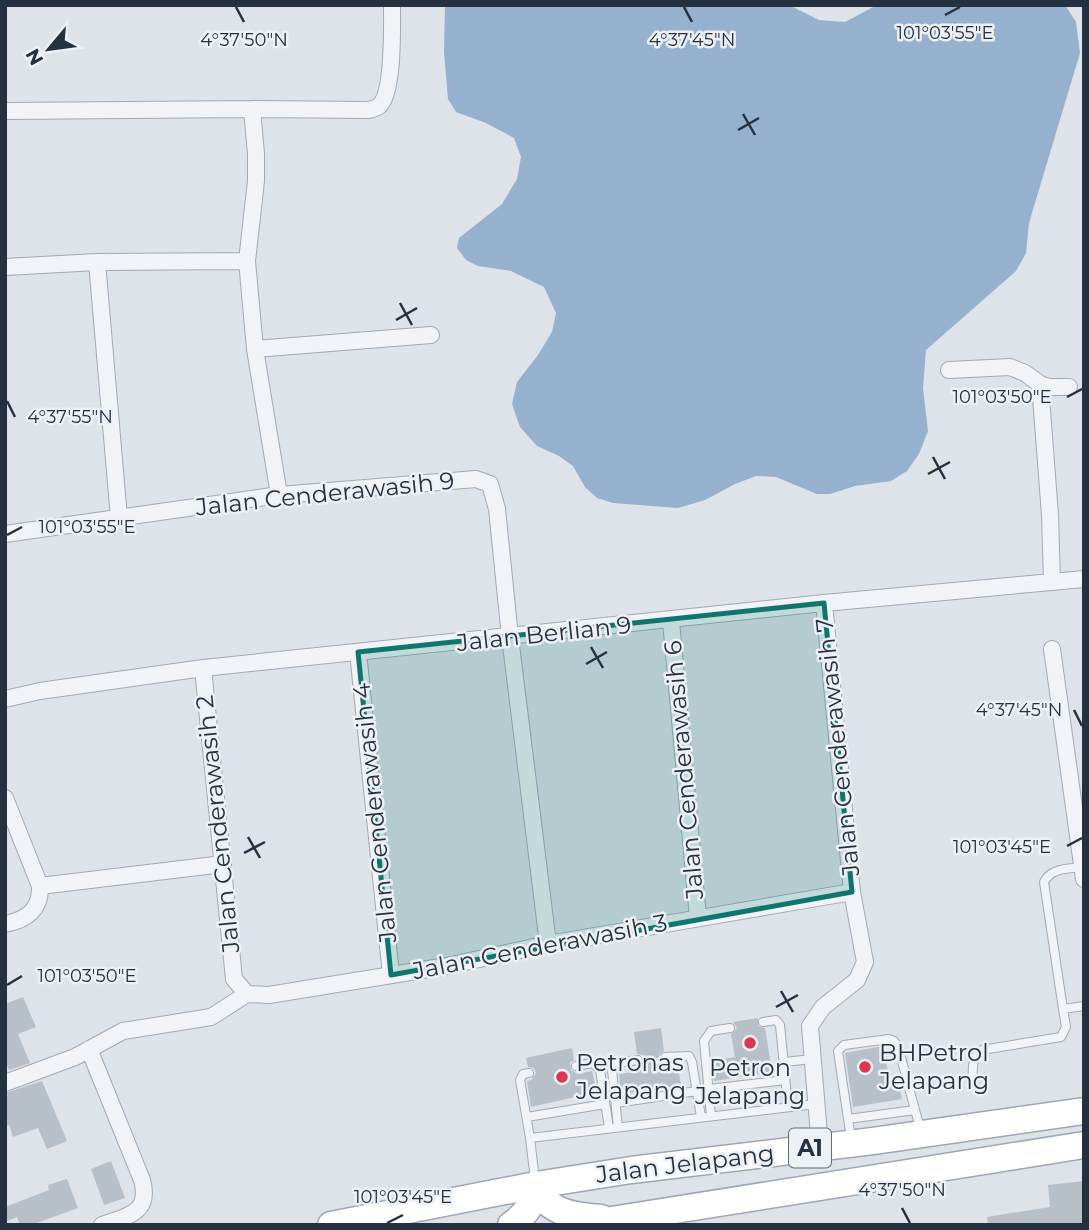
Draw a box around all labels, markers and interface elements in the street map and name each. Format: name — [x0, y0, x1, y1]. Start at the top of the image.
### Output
north arrow — [14, 14, 84, 84]
text: 101°03'55"E — [896, 22, 994, 44]
text: 4°37'50"N — [200, 29, 288, 51]
text: 4°37'45"N — [649, 29, 735, 51]
text: N — [21, 45, 48, 69]
text: 101°03'50"E — [953, 386, 1051, 408]
text: 4°37'55"N — [27, 406, 113, 428]
street label: Jalan Cenderawasih 9 — [193, 465, 456, 522]
text: 101°03'55"E — [38, 516, 136, 538]
street label: Jalan Berlian 9 — [454, 610, 633, 657]
street label: Jalan Cenderawasih 7 — [810, 617, 866, 879]
street label: Jalan Cenderawasih 6 — [658, 639, 709, 902]
street label: Jalan Cenderawasih 4 — [346, 682, 403, 945]
street label: Jalan Cenderawasih 2 — [190, 694, 246, 955]
text: 4°37'45"N — [976, 699, 1062, 721]
text: 101°03'45"E — [953, 836, 1051, 858]
street label: Jalan Cenderawasih 3 — [409, 908, 670, 986]
text: 101°03'50"E — [38, 965, 136, 987]
marker: Petron Jelapang — [742, 1035, 758, 1051]
place label: BHPetrol Jelapang — [878, 1038, 989, 1095]
place label: Petronas Jelapang — [575, 1048, 686, 1105]
place label: Petron Jelapang — [694, 1053, 805, 1110]
marker: BHPetrol Jelapang — [857, 1059, 873, 1075]
marker: Petronas Jelapang — [554, 1069, 570, 1085]
road number: A1 — [789, 1128, 831, 1168]
street label: Jalan Jelapang — [593, 1138, 776, 1189]
text: 4°37'50"N — [858, 1179, 946, 1201]
text: 101°03'45"E — [354, 1186, 452, 1208]

